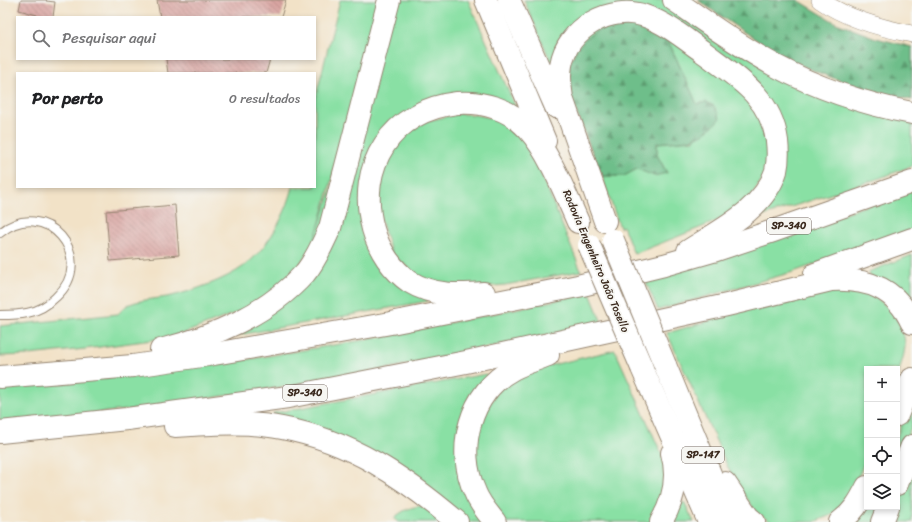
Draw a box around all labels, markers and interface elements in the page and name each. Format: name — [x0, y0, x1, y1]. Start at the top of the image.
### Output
search box — [16, 16, 316, 60]
text: Pesquisar aqui — [62, 25, 156, 51]
icon: search — [30, 27, 52, 49]
text: Por perto — [32, 83, 103, 113]
text: 0 resultados — [229, 87, 300, 110]
street label: Rodovia Engenheiro João Tosello — [557, 187, 635, 336]
road number: SP-340 — [767, 218, 811, 234]
map controls — [864, 366, 900, 510]
button: + — [864, 366, 900, 402]
road number: SP-340 — [283, 385, 327, 401]
button: − — [864, 402, 900, 438]
button: locate — [864, 438, 900, 474]
road number: SP-147 — [682, 447, 724, 463]
button: layers — [864, 474, 900, 510]

